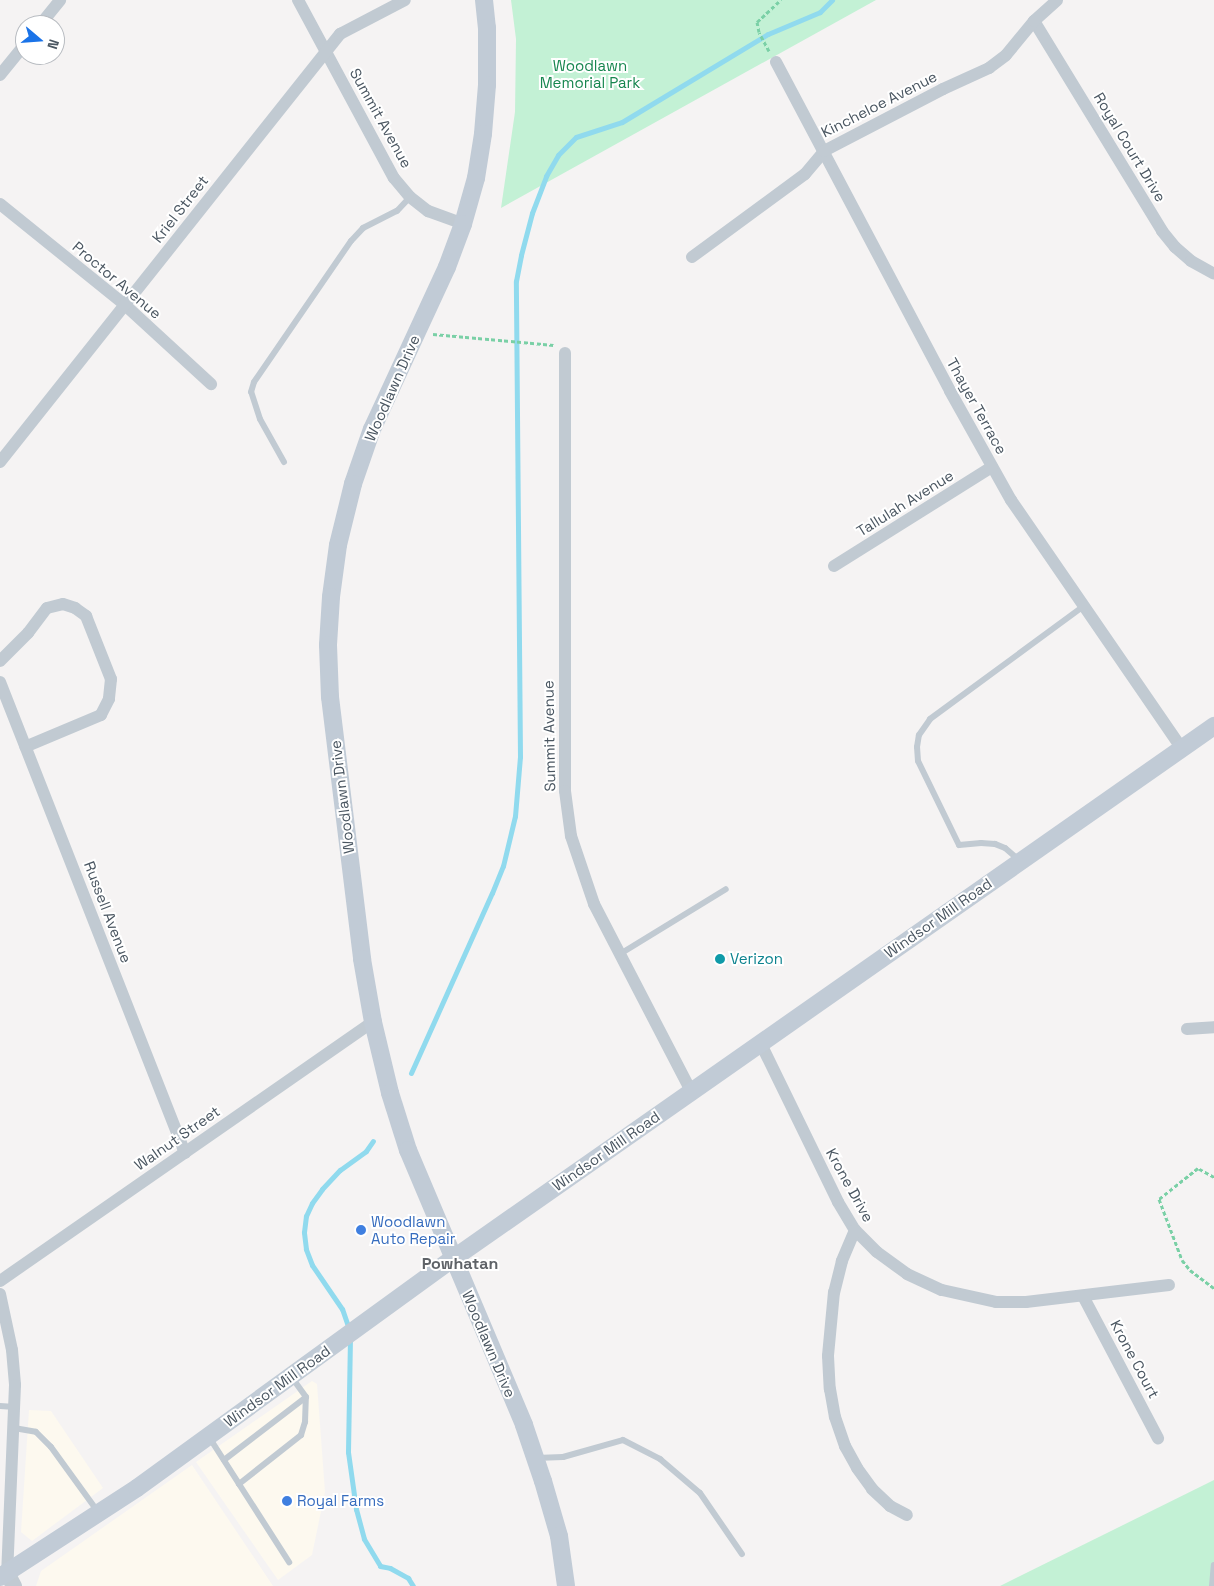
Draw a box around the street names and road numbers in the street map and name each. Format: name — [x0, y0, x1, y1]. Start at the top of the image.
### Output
street label: Summit Avenue — [346, 65, 416, 171]
street label: Kincheloe Avenue — [818, 67, 940, 141]
street label: Royal Court Drive — [1090, 89, 1170, 205]
street label: Kriel Street — [148, 172, 212, 246]
street label: Proctor Avenue — [69, 238, 165, 322]
street label: Woodlawn Drive — [361, 332, 423, 444]
street label: Thayer Terrace — [943, 355, 1011, 457]
street label: Tallulah Avenue — [853, 466, 957, 540]
street label: Summit Avenue — [539, 680, 559, 792]
street label: Woodlawn Drive — [326, 739, 358, 855]
street label: Russell Avenue — [80, 859, 136, 965]
street label: Windsor Mill Road — [881, 874, 995, 962]
street label: Walnut Street — [131, 1102, 223, 1174]
street label: Windsor Mill Road — [549, 1107, 663, 1195]
street label: Krone Drive — [822, 1145, 878, 1225]
street label: Woodlawn Drive — [458, 1288, 520, 1400]
street label: Krone Court — [1107, 1317, 1163, 1401]
street label: Windsor Mill Road — [220, 1341, 334, 1431]

